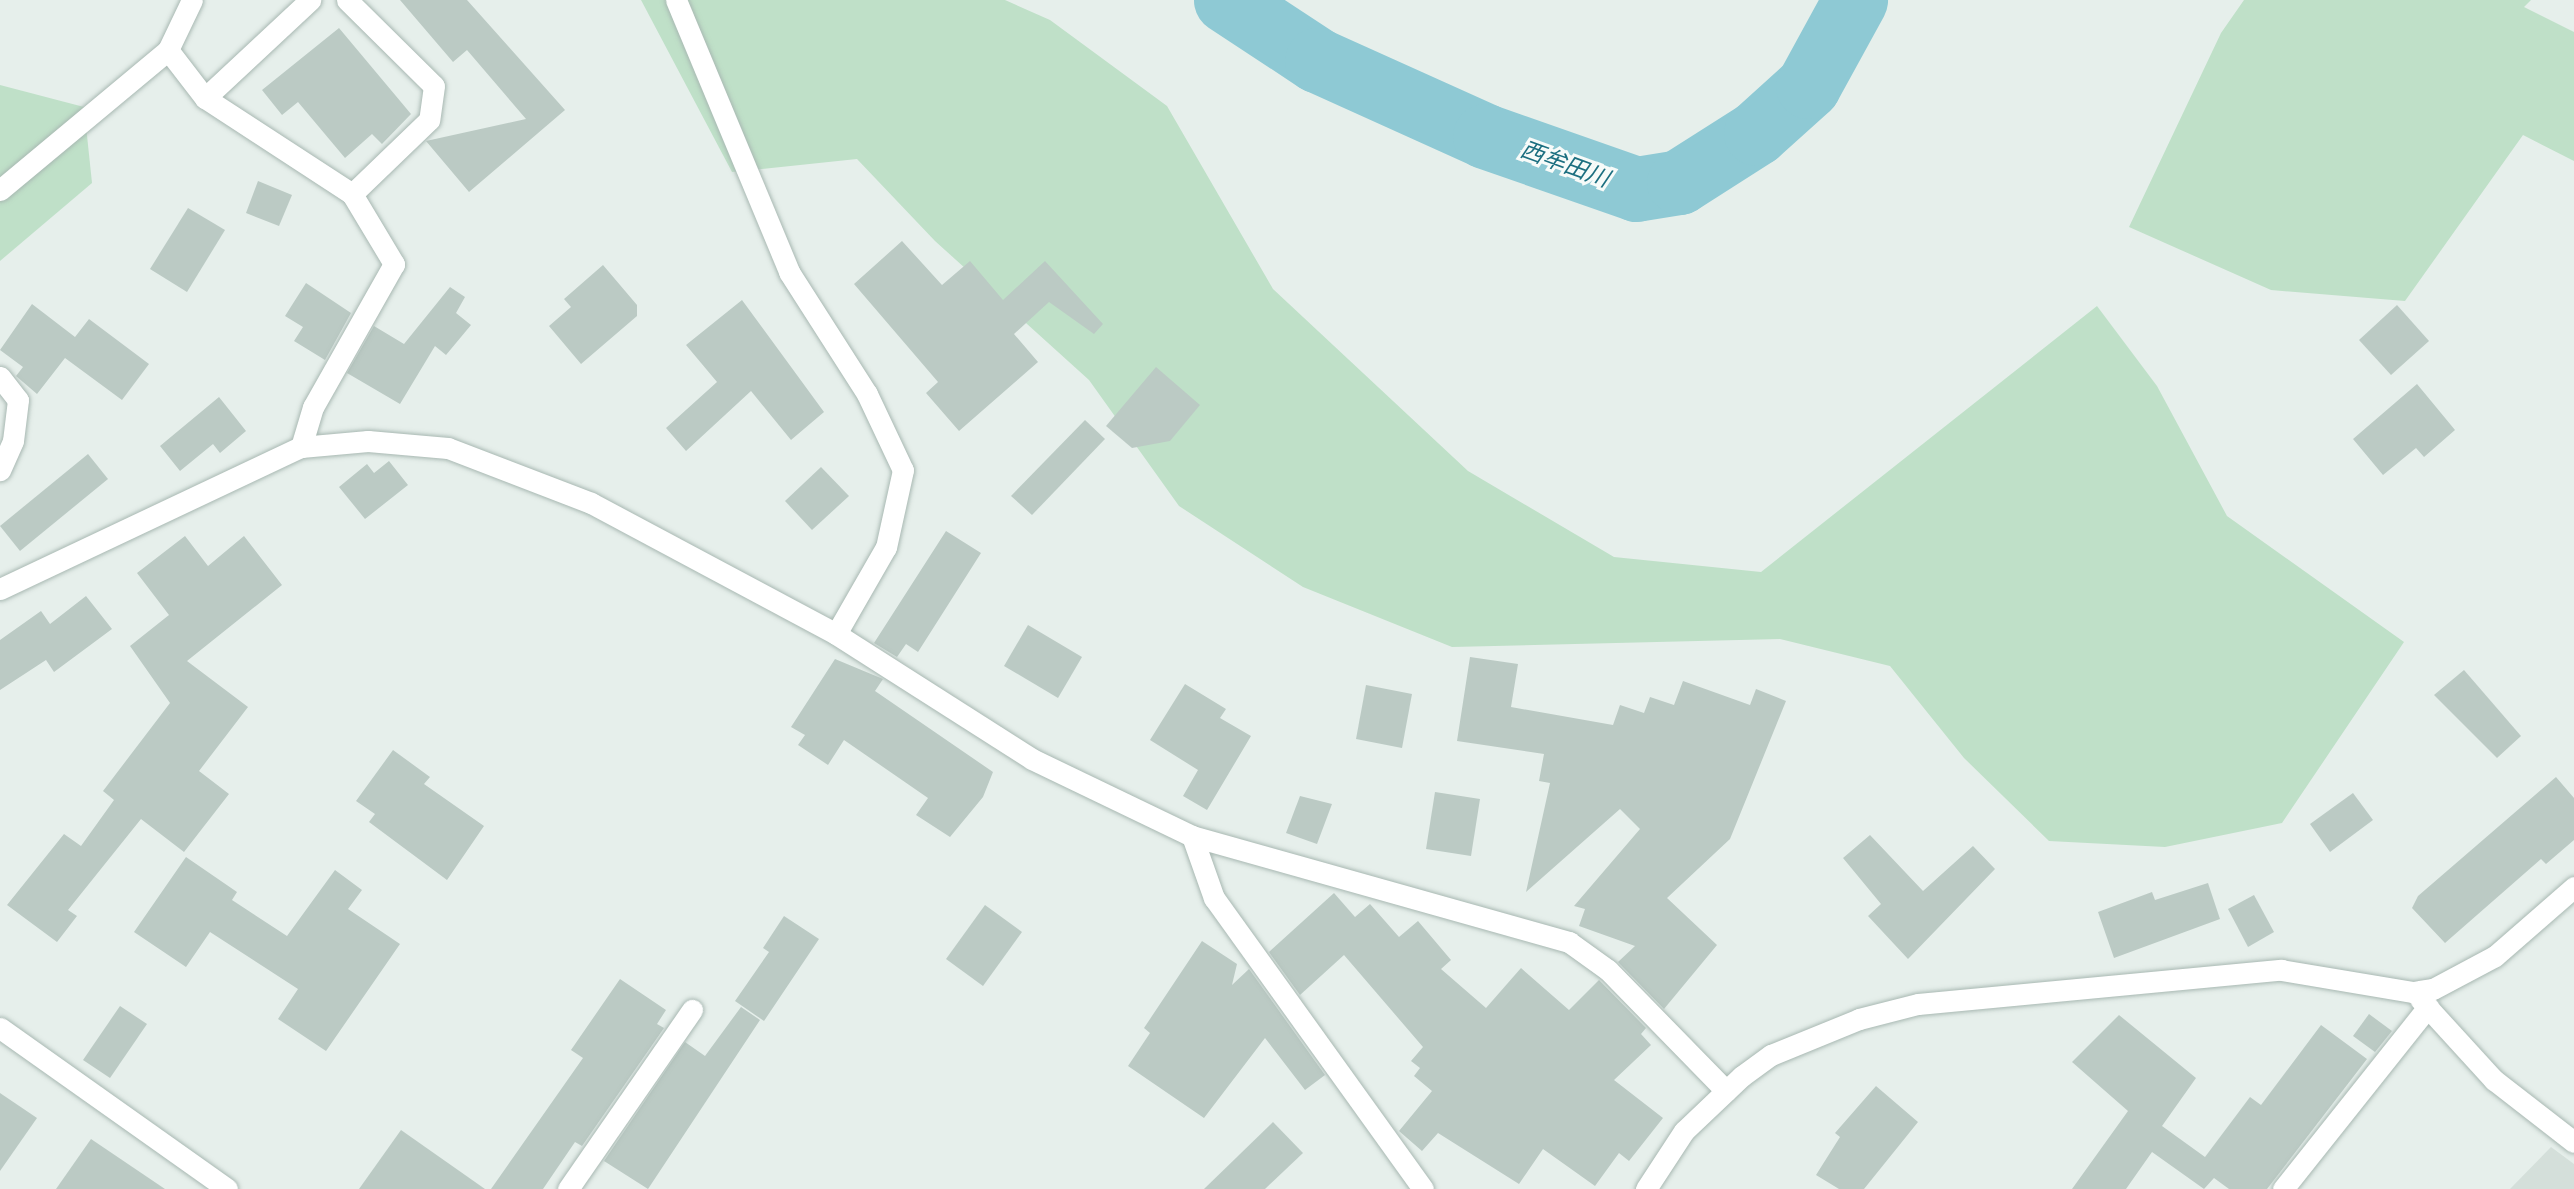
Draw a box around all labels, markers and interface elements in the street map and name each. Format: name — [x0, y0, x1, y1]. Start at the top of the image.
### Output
water label: 西牟田川 — [1517, 135, 1613, 193]

